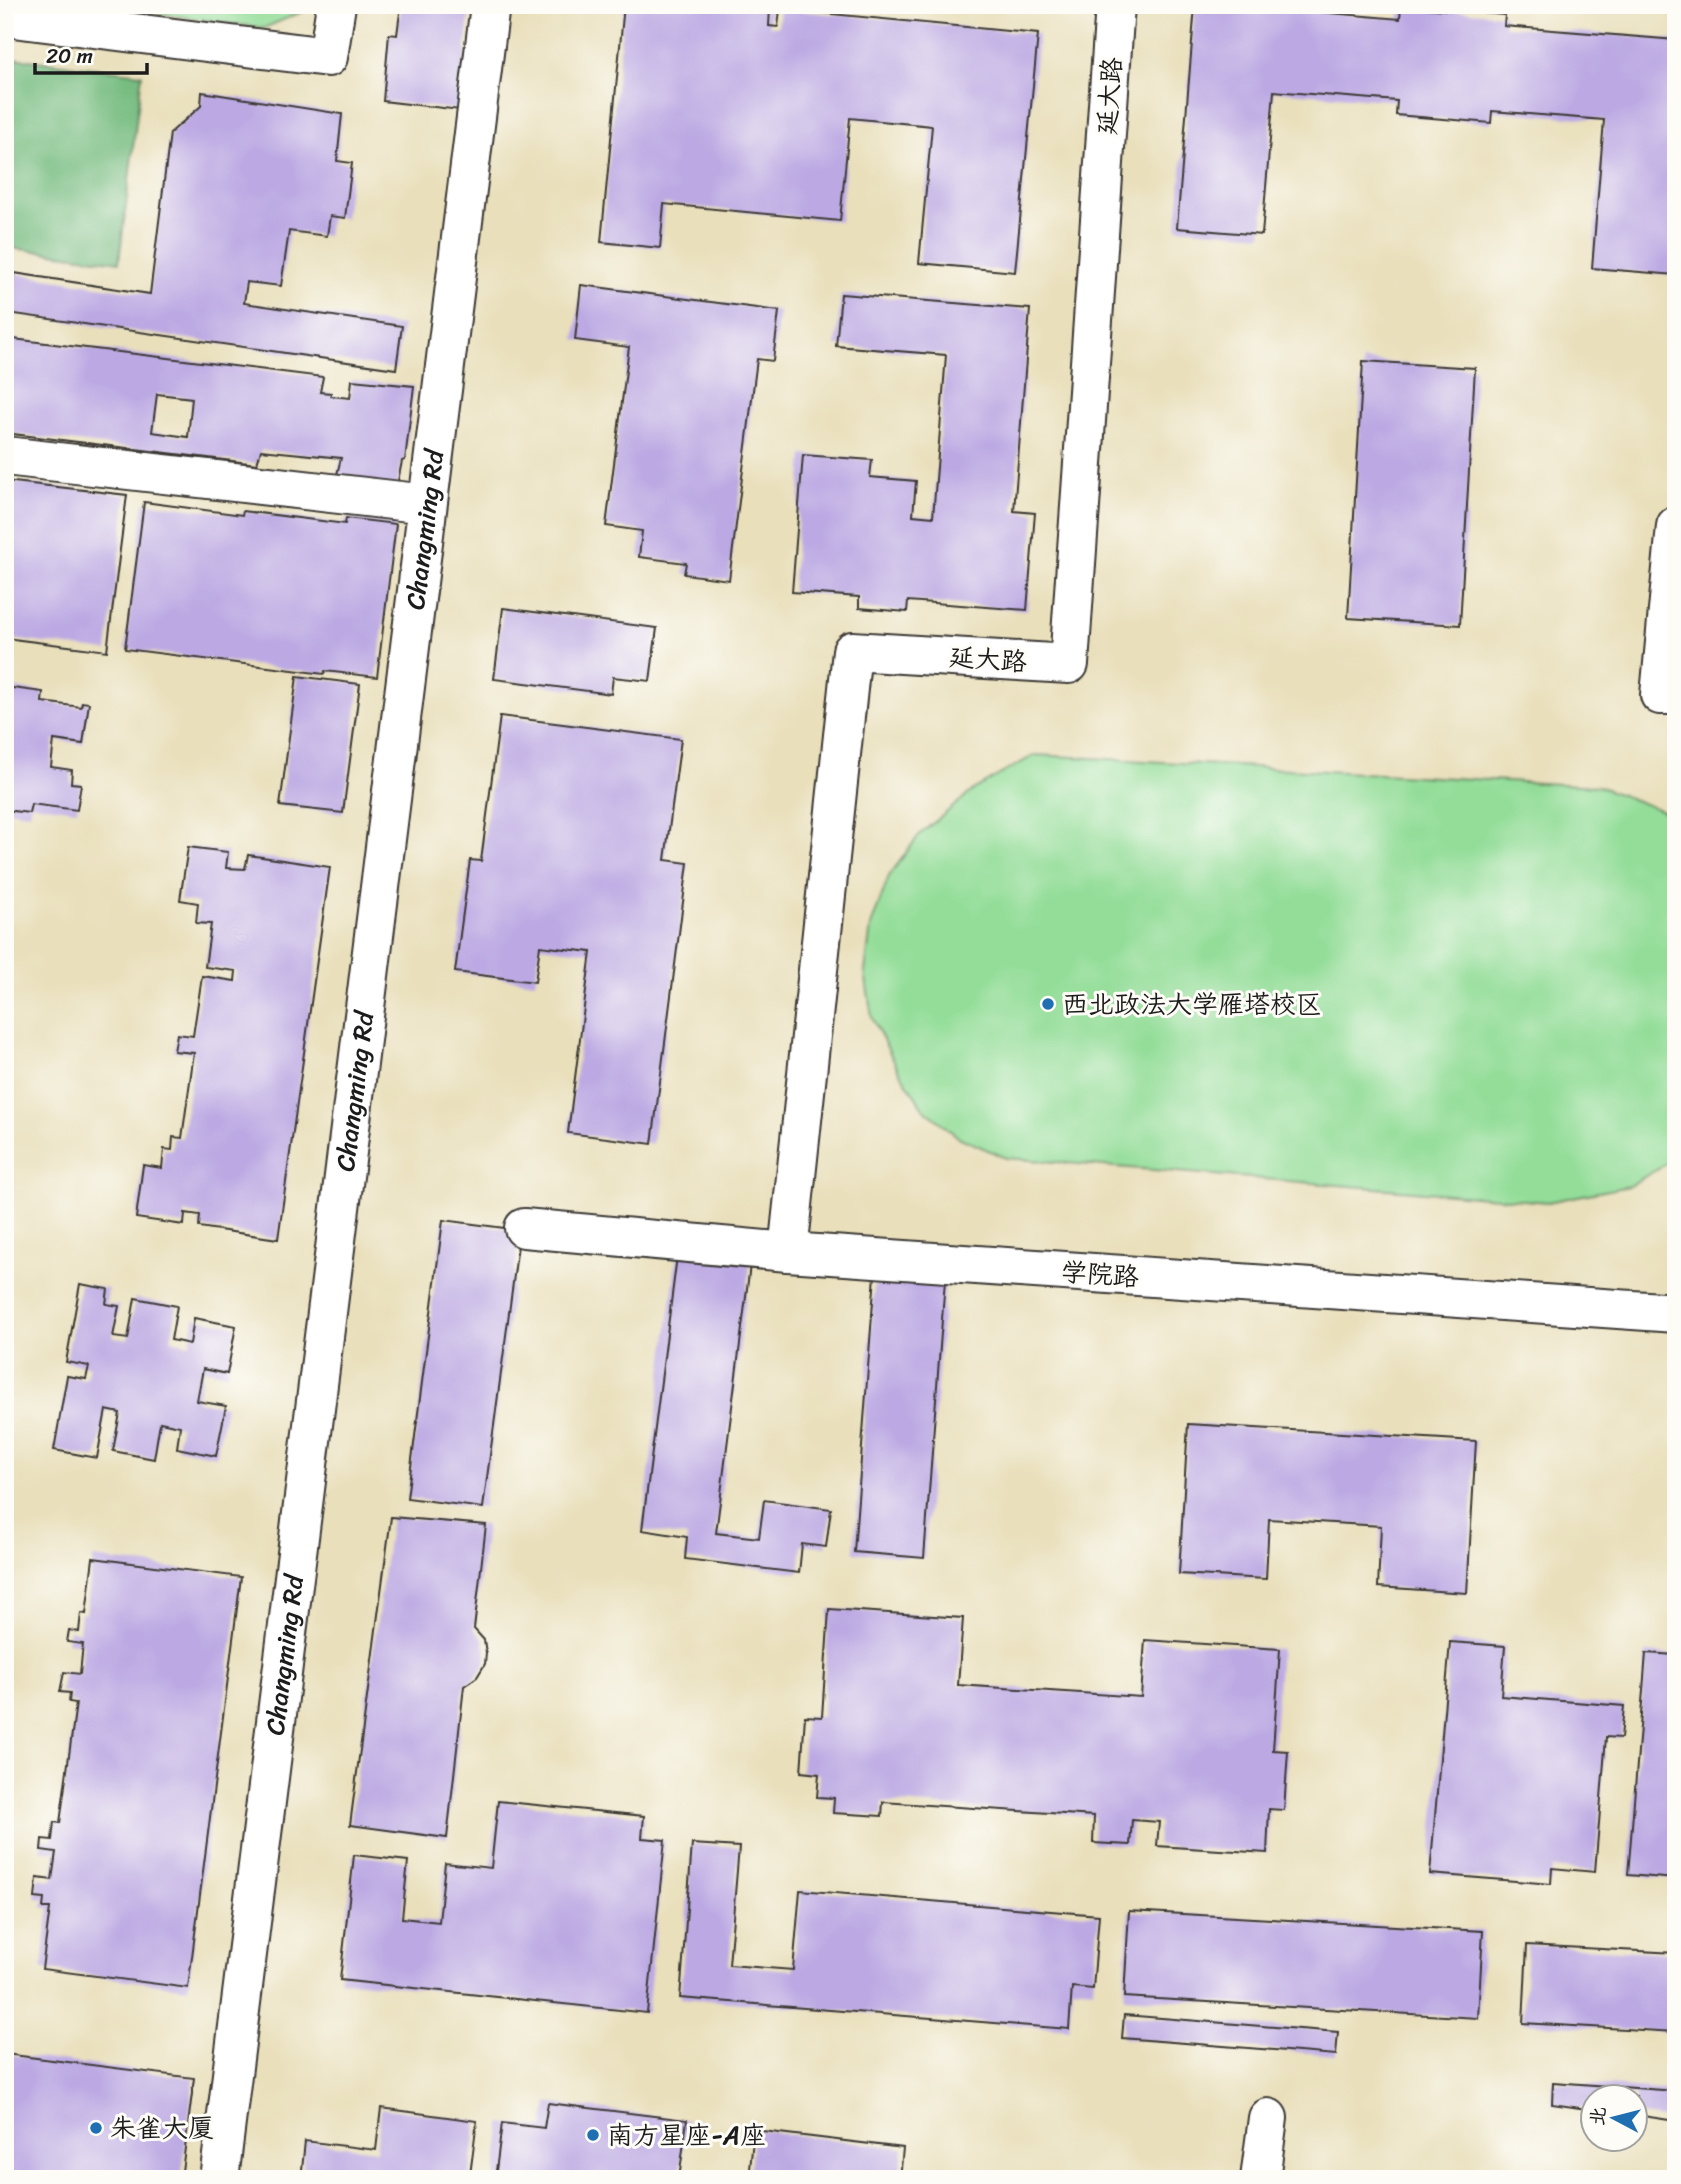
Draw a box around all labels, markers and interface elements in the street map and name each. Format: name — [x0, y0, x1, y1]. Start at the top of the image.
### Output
scale bar — [35, 32, 147, 76]
text: 20 m — [46, 37, 93, 75]
street label: 延大路 — [1083, 55, 1135, 137]
street label: Changming Rd — [392, 445, 458, 612]
street label: 延大路 — [947, 633, 1029, 685]
place label: 西北政法大学雁塔校区 — [1062, 981, 1322, 1027]
marker: 西北政法大学雁塔校区 — [1040, 996, 1056, 1012]
street label: Changming Rd — [322, 1007, 388, 1174]
street label: 学院路 — [1059, 1248, 1141, 1300]
street label: Changming Rd — [252, 1570, 317, 1738]
north arrow — [1580, 2082, 1650, 2152]
place label: 朱雀大厦 — [110, 2105, 214, 2151]
text: 北 — [1580, 2105, 1615, 2127]
place label: 南方星座-A座 — [607, 2112, 766, 2158]
marker: 朱雀大厦 — [88, 2120, 104, 2136]
marker: 南方星座-A座 — [585, 2127, 601, 2143]

